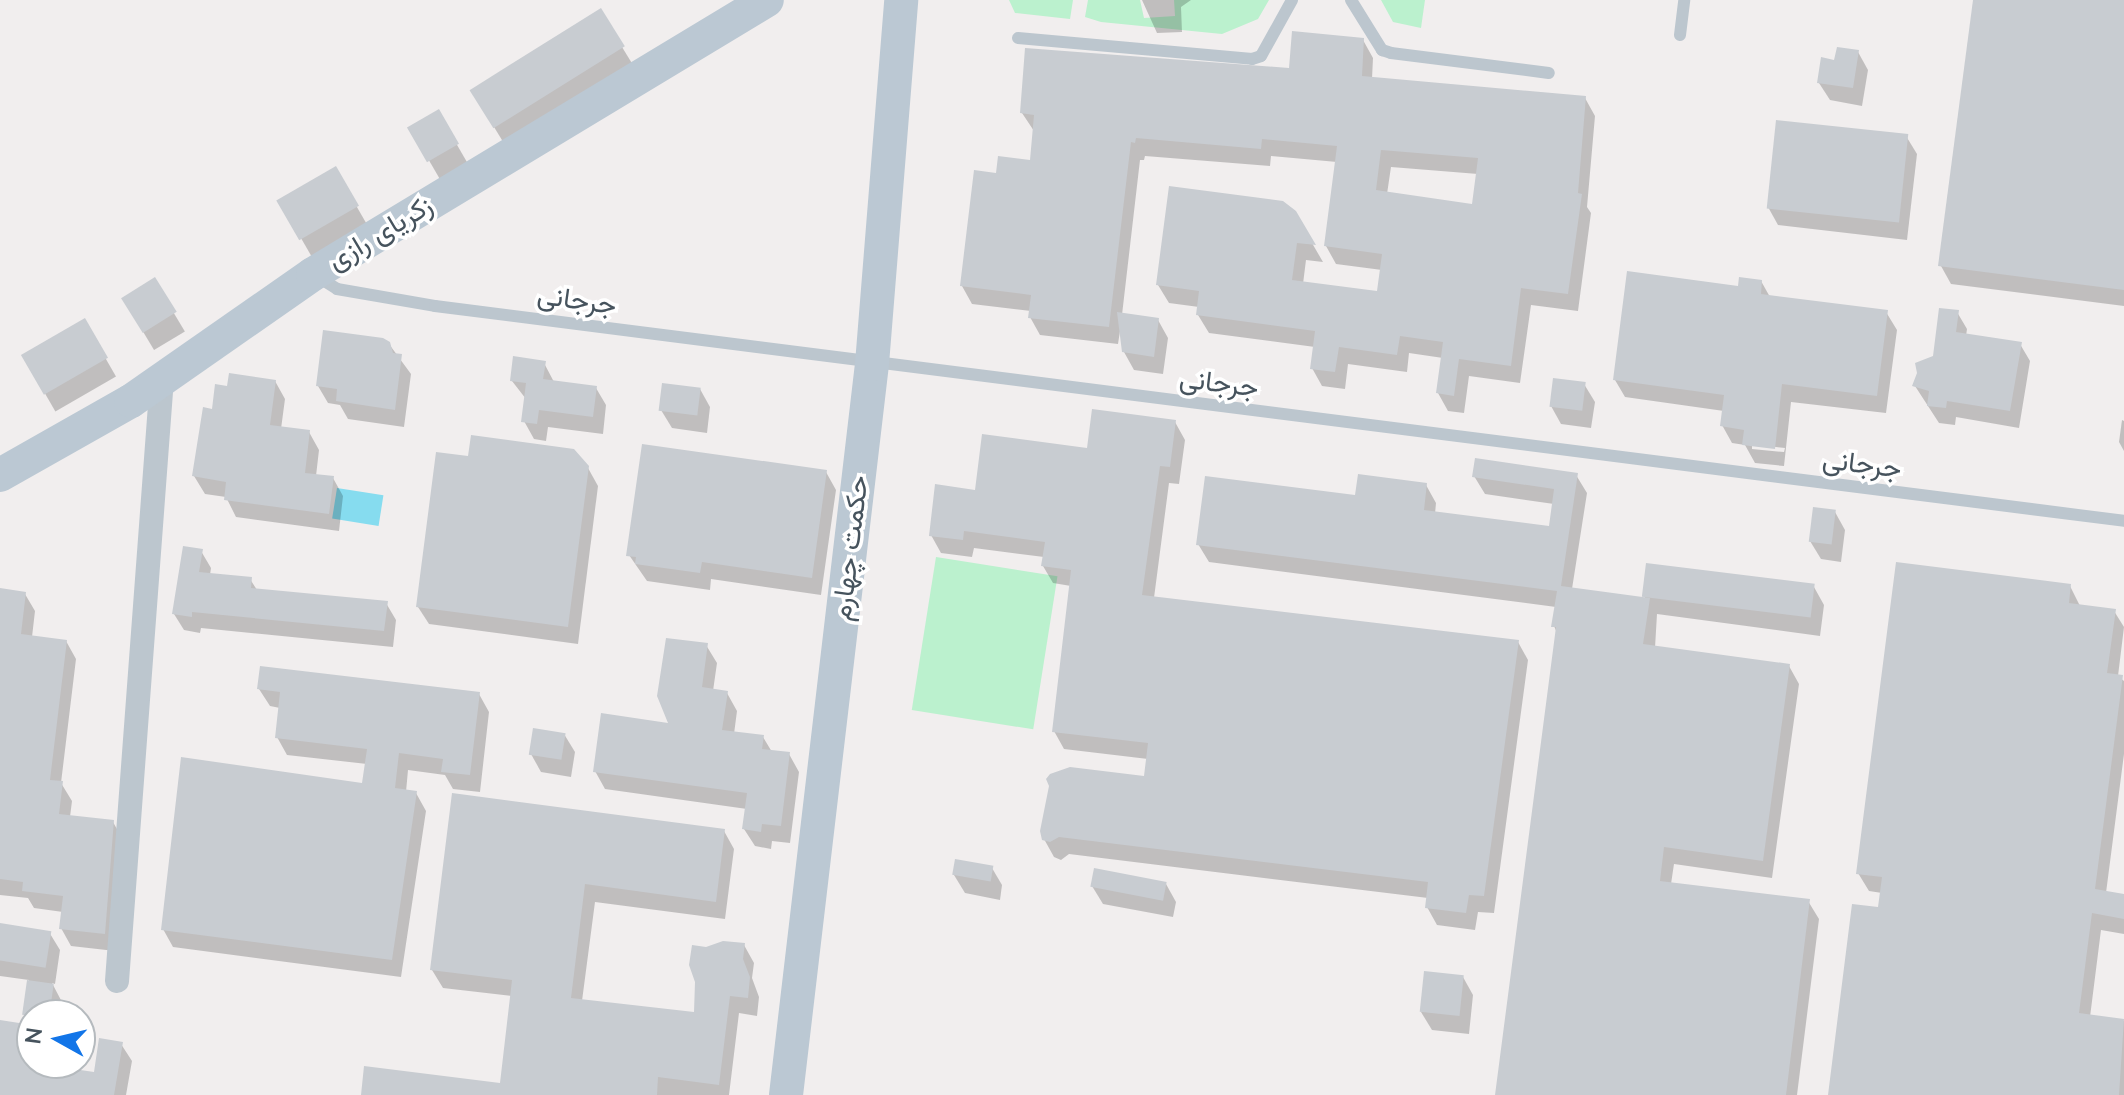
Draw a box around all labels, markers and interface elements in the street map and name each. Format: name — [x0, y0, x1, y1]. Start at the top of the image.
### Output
street label: زکریای رازی — [321, 189, 439, 277]
street label: جرجانی — [535, 278, 619, 322]
street label: جرجانی — [1177, 361, 1261, 405]
street label: جرجانی — [1820, 442, 1904, 486]
street label: حکمت چهارم — [824, 473, 876, 623]
north arrow — [16, 999, 96, 1079]
text: N — [18, 1026, 50, 1046]

